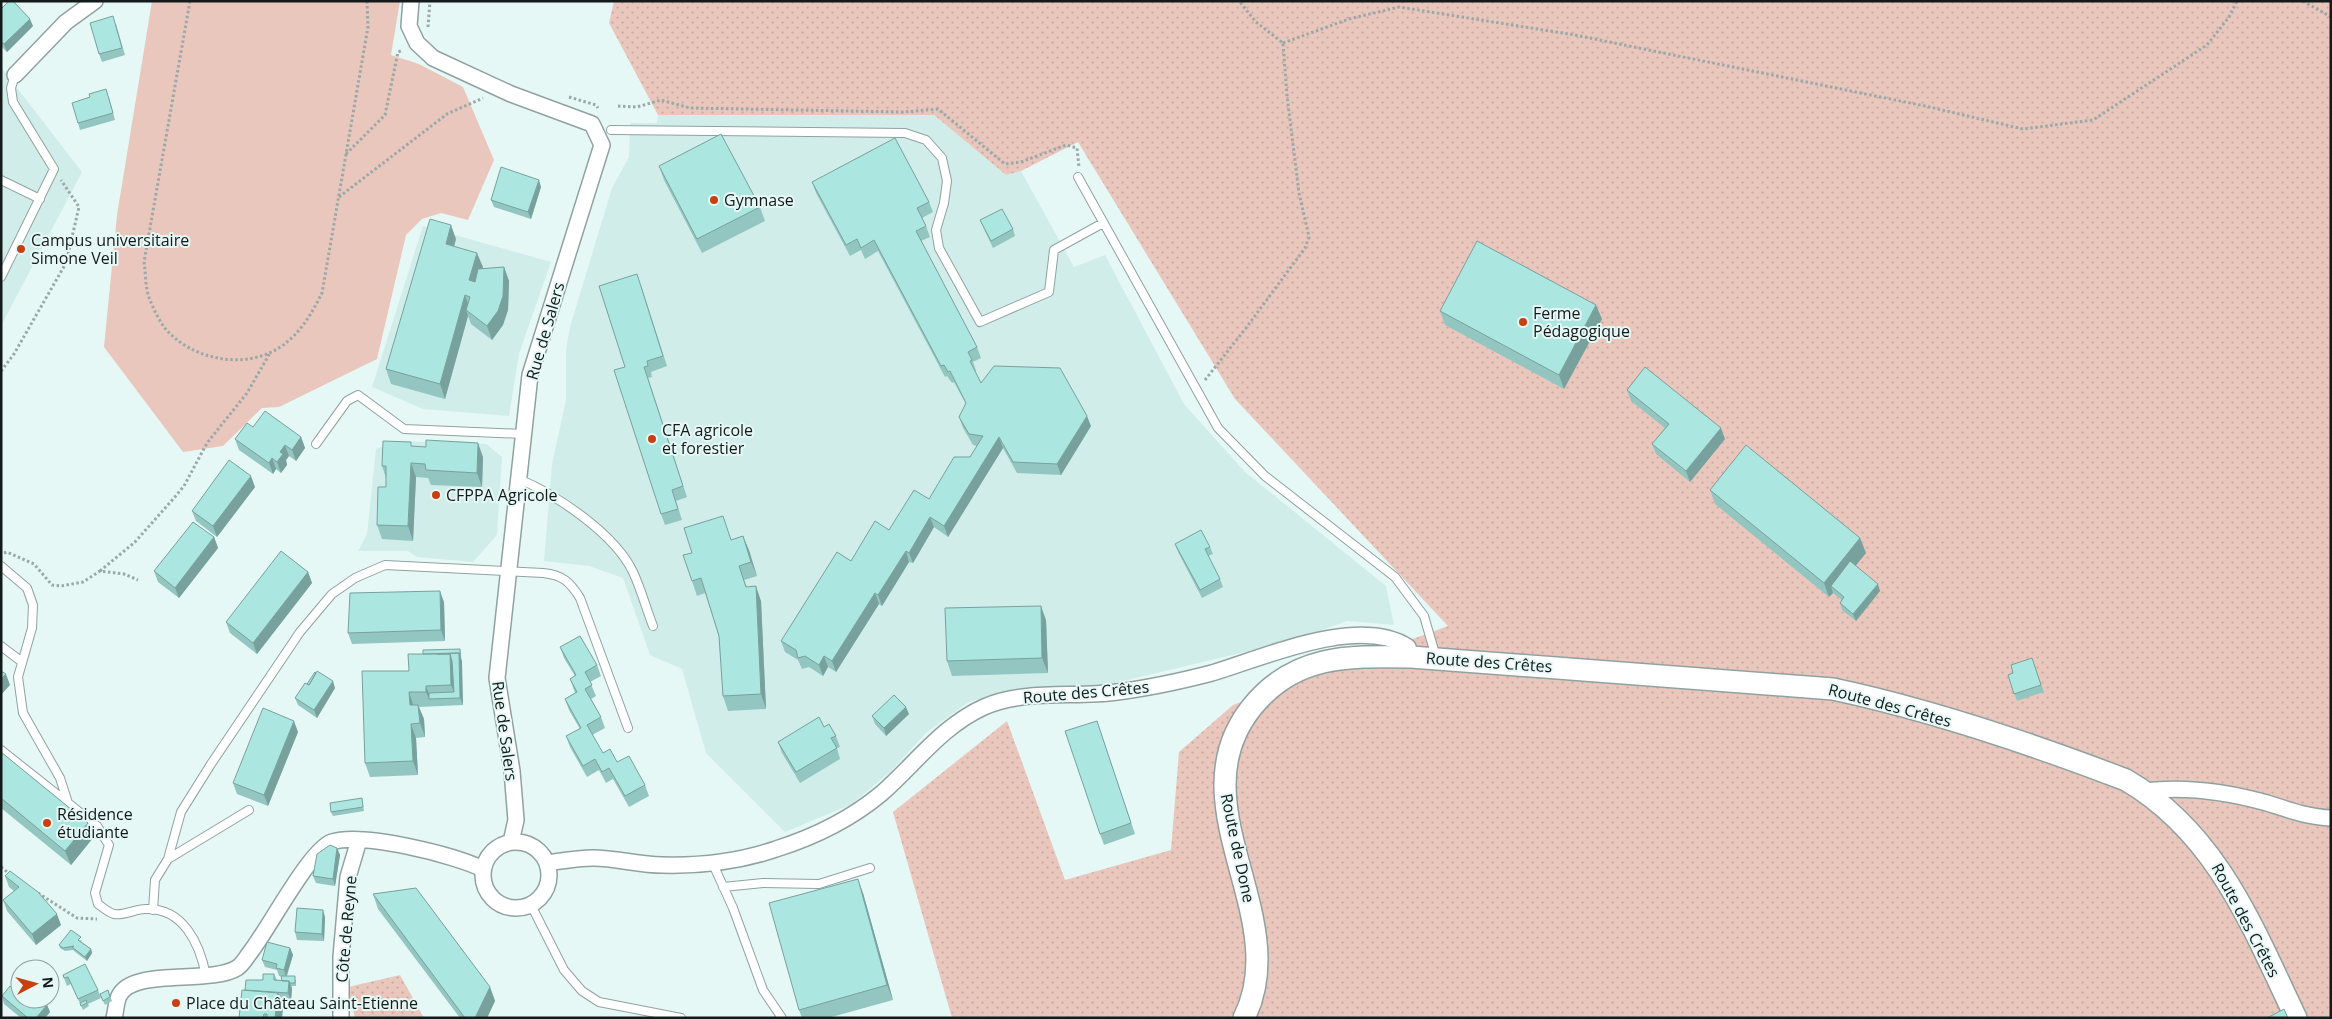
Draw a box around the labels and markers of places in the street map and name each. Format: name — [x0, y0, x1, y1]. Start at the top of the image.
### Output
place label: Gymnase — [724, 189, 794, 211]
marker: Gymnase — [708, 194, 720, 206]
place label: Campus universitaire Simone Veil — [31, 229, 189, 269]
marker: Campus universitaire Simone Veil — [15, 243, 27, 255]
place label: Ferme Pédagogique — [1533, 302, 1630, 342]
marker: Ferme Pédagogique — [1517, 316, 1529, 328]
place label: CFA agricole et forestier — [662, 419, 753, 459]
marker: CFA agricole et forestier — [646, 433, 658, 445]
place label: CFPPA Agricole — [446, 484, 558, 506]
marker: CFPPA Agricole — [430, 489, 442, 501]
place label: Résidence étudiante — [57, 803, 133, 843]
marker: Résidence étudiante — [41, 817, 53, 829]
place label: Place du Château Saint-Etienne — [186, 992, 418, 1014]
marker: Place du Château Saint-Etienne — [170, 997, 182, 1009]

